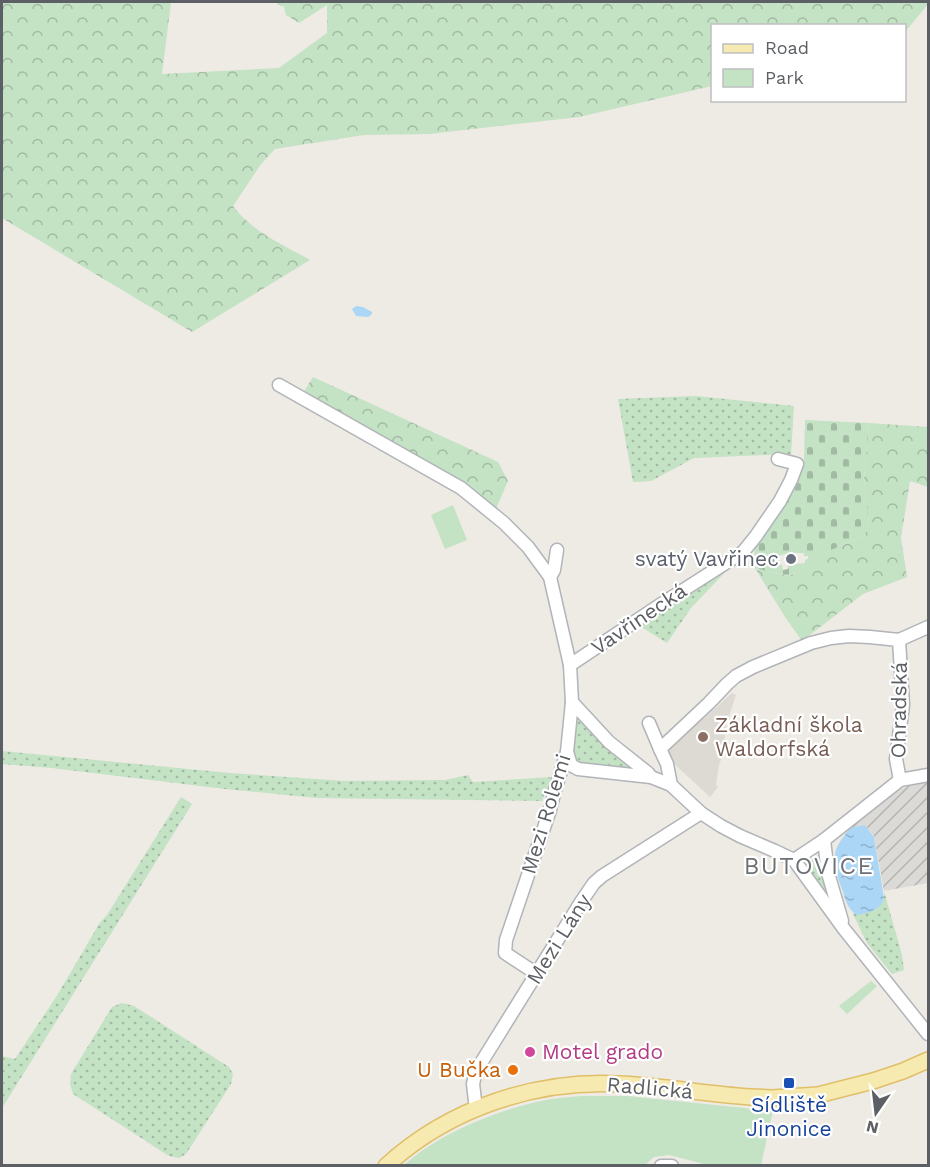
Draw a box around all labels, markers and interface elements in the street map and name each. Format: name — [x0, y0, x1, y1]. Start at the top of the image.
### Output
legend — [711, 24, 906, 102]
text: Road — [765, 37, 809, 58]
text: Park — [765, 67, 804, 88]
place label: svatý Vavřinec — [635, 546, 779, 571]
marker: svatý Vavřinec — [784, 552, 798, 566]
street label: Vavřinecká — [586, 578, 691, 660]
street label: Ohradská — [885, 661, 912, 758]
place label: Základní škola Waldorfská — [715, 712, 863, 761]
marker: Základní škola Waldorfská — [696, 730, 710, 744]
street label: Mezi Rolemi — [515, 751, 576, 877]
district label: BUTOVICE — [744, 852, 874, 880]
street label: Mezi Lány — [521, 889, 596, 989]
place label: Motel grado — [542, 1039, 663, 1064]
marker: Motel grado — [523, 1045, 537, 1059]
place label: U Bučka — [417, 1057, 501, 1082]
marker: U Bučka — [506, 1063, 520, 1077]
street label: Radlická — [606, 1071, 694, 1104]
marker: Sídliště Jinonice — [782, 1076, 796, 1090]
north arrow — [846, 1083, 906, 1143]
place label: Sídliště Jinonice — [746, 1092, 832, 1141]
text: N — [864, 1116, 881, 1138]

